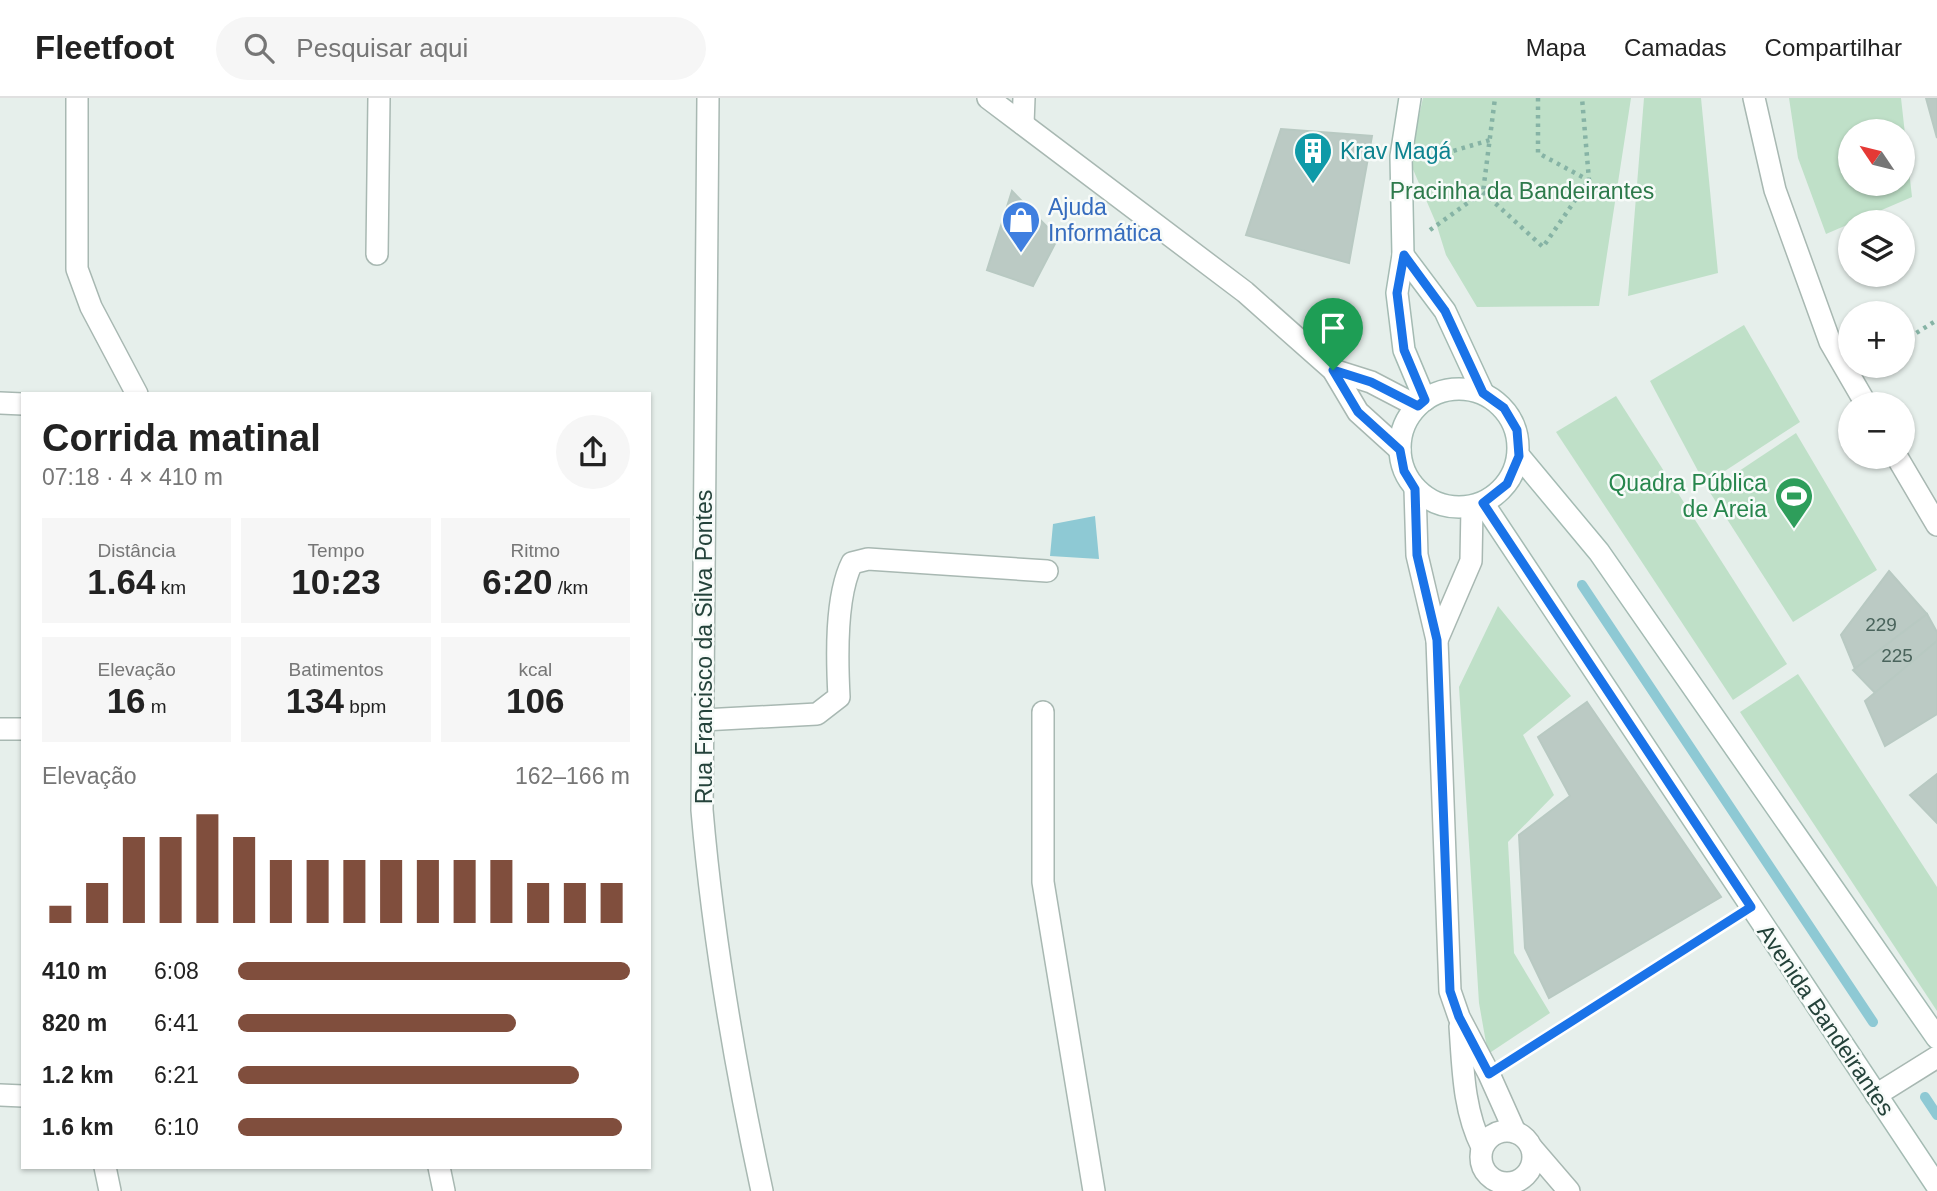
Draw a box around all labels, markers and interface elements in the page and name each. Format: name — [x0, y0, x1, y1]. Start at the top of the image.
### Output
search box — [216, 17, 706, 80]
text: Fleetfoot — [35, 29, 174, 66]
icon: search — [240, 29, 278, 67]
text: Pesquisar aqui — [296, 33, 468, 63]
text: Mapa — [1526, 34, 1586, 61]
text: Camadas — [1624, 34, 1727, 61]
text: Compartilhar — [1765, 34, 1902, 61]
north arrow — [1838, 119, 1914, 196]
map controls — [1838, 119, 1915, 469]
building icon: Krav Magá — [1292, 130, 1334, 185]
place label: Krav Magá — [1340, 138, 1451, 164]
park label: Pracinha da Bandeirantes — [1390, 178, 1654, 204]
place label: Ajuda Informática — [1048, 194, 1162, 246]
shop icon: Ajuda Informática — [1000, 199, 1042, 254]
button: layers — [1838, 210, 1915, 287]
pin — [1303, 298, 1363, 370]
button: + — [1838, 301, 1915, 378]
icon: arrive — [1314, 309, 1352, 347]
button: − — [1838, 392, 1915, 469]
button: share — [556, 415, 630, 489]
text: Corrida matinal — [42, 417, 321, 459]
text: 07:18 · 4 × 410 m — [42, 464, 223, 490]
place label: Quadra Pública de Areia — [1608, 470, 1767, 522]
sports icon: Quadra Pública de Areia — [1773, 475, 1815, 530]
street label: Rua Francisco da Silva Pontes — [691, 490, 717, 804]
text: Distância — [98, 540, 176, 561]
text: Tempo — [307, 540, 365, 561]
text: Ritmo — [511, 540, 560, 561]
text: 1.64 — [87, 562, 155, 601]
text: 10:23 — [291, 562, 381, 601]
text: 6:20 — [482, 562, 552, 601]
text: km — [155, 577, 186, 598]
text: /km — [552, 577, 588, 598]
house number: 229 — [1865, 614, 1897, 635]
house number: 225 — [1881, 645, 1913, 666]
text: Elevação — [98, 659, 176, 680]
text: Batimentos — [288, 659, 384, 680]
text: kcal — [518, 659, 552, 680]
text: 16 — [107, 681, 146, 720]
text: 134 — [286, 681, 344, 720]
text: 106 — [506, 681, 565, 720]
text: m — [146, 696, 167, 717]
text: bpm — [344, 696, 386, 717]
text: Elevação — [42, 763, 137, 789]
text: 162–166 m — [515, 763, 630, 789]
street label: Avenida Bandeirantes — [1752, 920, 1900, 1120]
text: 410 m — [42, 958, 107, 984]
text: 6:08 — [154, 958, 199, 984]
text: 820 m — [42, 1010, 107, 1036]
text: 6:41 — [154, 1010, 199, 1036]
text: 1.2 km — [42, 1062, 114, 1088]
text: 6:21 — [154, 1062, 199, 1088]
text: 1.6 km — [42, 1114, 114, 1140]
text: 6:10 — [154, 1114, 199, 1140]

